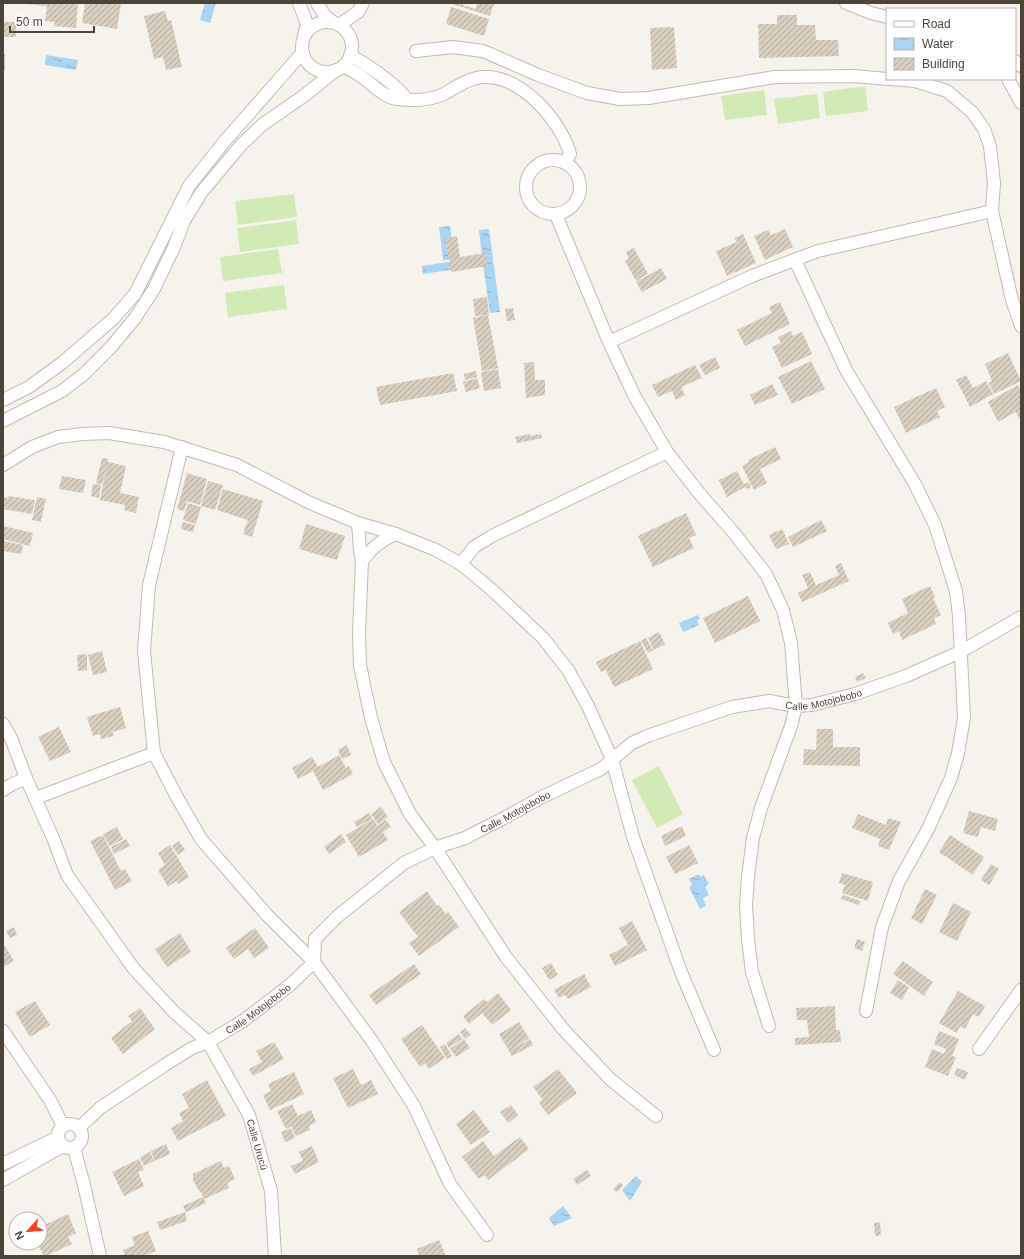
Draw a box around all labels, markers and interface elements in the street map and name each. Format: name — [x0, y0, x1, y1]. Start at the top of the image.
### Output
scale bar — [10, 8, 94, 34]
legend — [886, 8, 1016, 80]
text: 50 m — [16, 15, 43, 29]
text: Road — [922, 17, 951, 31]
text: Water — [922, 37, 954, 51]
text: Building — [922, 57, 965, 71]
street label: Calle Motojobobo — [784, 687, 864, 712]
street label: Calle Motojobobo — [478, 789, 552, 835]
street label: Calle Motojobobo — [224, 981, 293, 1036]
street label: Calle Urucú — [244, 1118, 270, 1171]
north arrow — [8, 1211, 48, 1251]
text: N — [12, 1229, 26, 1242]

